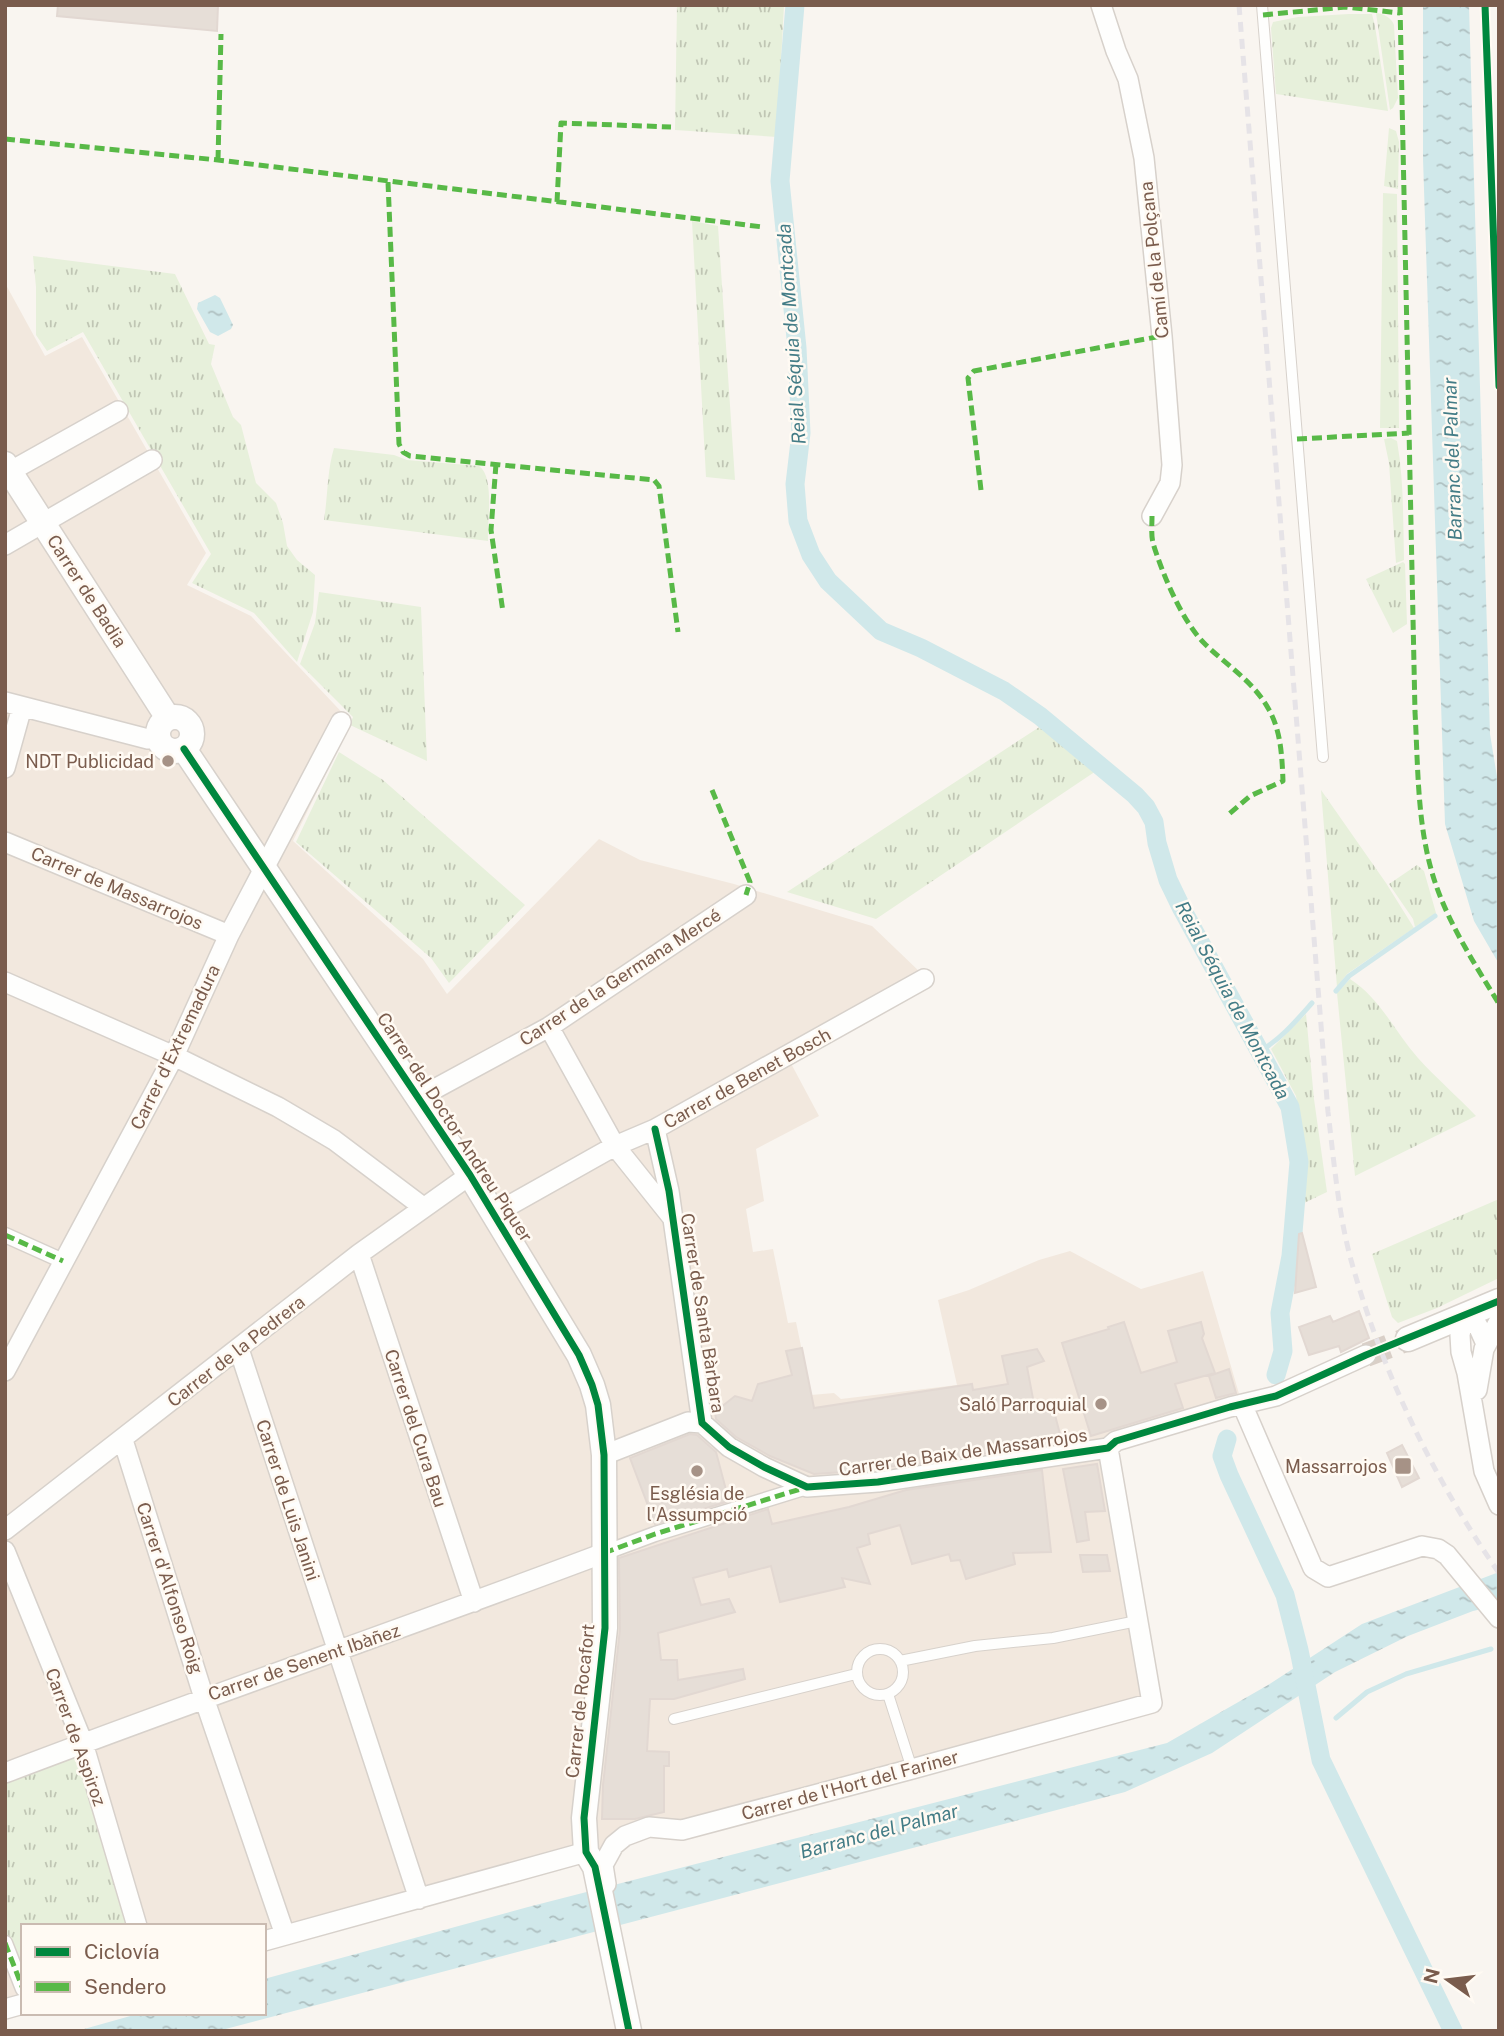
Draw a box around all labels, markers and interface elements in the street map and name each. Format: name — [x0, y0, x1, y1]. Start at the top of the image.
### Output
street label: Camí de la Polçana — [1135, 181, 1173, 339]
water label: Reial Séquia de Montcada — [772, 223, 810, 445]
water label: Barranc del Palmar — [1438, 376, 1466, 541]
street label: Carrer de Badia — [43, 531, 131, 651]
place label: NDT Publicidad — [25, 751, 154, 772]
marker: NDT Publicidad — [160, 753, 176, 769]
street label: Carrer de Massarrojos — [28, 842, 206, 934]
water label: Reial Séquia de Montcada — [1171, 897, 1295, 1103]
street label: Carrer de la Germana Mercé — [515, 904, 725, 1050]
street label: Carrer d'Extremadura — [126, 961, 224, 1133]
street label: Carrer del Doctor Andreu Piquer — [373, 1009, 537, 1245]
street label: Carrer de Benet Bosch — [660, 1023, 834, 1133]
street label: Carrer de Santa Bàrbara — [677, 1211, 729, 1415]
street label: Carrer de la Pedrera — [163, 1291, 309, 1411]
street label: Carrer del Cura Bau — [381, 1346, 451, 1510]
place label: Saló Parroquial — [959, 1394, 1087, 1415]
marker: Saló Parroquial — [1093, 1396, 1109, 1412]
street label: Carrer de Luis Janini — [252, 1417, 324, 1583]
street label: Carrer de Baix de Massarrojos — [837, 1424, 1089, 1480]
place label: Massarrojos — [1285, 1456, 1387, 1477]
marker: Massarrojos — [1393, 1456, 1413, 1476]
marker: Església de l'Assumpció — [689, 1463, 705, 1479]
place label: Església de l'Assumpció — [647, 1483, 747, 1525]
street label: Carrer d'Alfonso Roig — [132, 1500, 208, 1676]
street label: Carrer de Senent Ibàñez — [205, 1619, 403, 1705]
street label: Carrer de Rocafort — [561, 1623, 599, 1779]
street label: Carrer de Aspiroz — [41, 1665, 111, 1809]
street label: Carrer de l'Hort del Fariner — [739, 1746, 961, 1824]
water label: Barranc del Palmar — [797, 1799, 961, 1863]
legend — [21, 1924, 266, 2015]
text: Ciclovía — [84, 1939, 160, 1964]
north arrow — [1413, 1945, 1483, 2015]
text: N — [1419, 1966, 1444, 1986]
text: Sendero — [84, 1974, 166, 1999]

